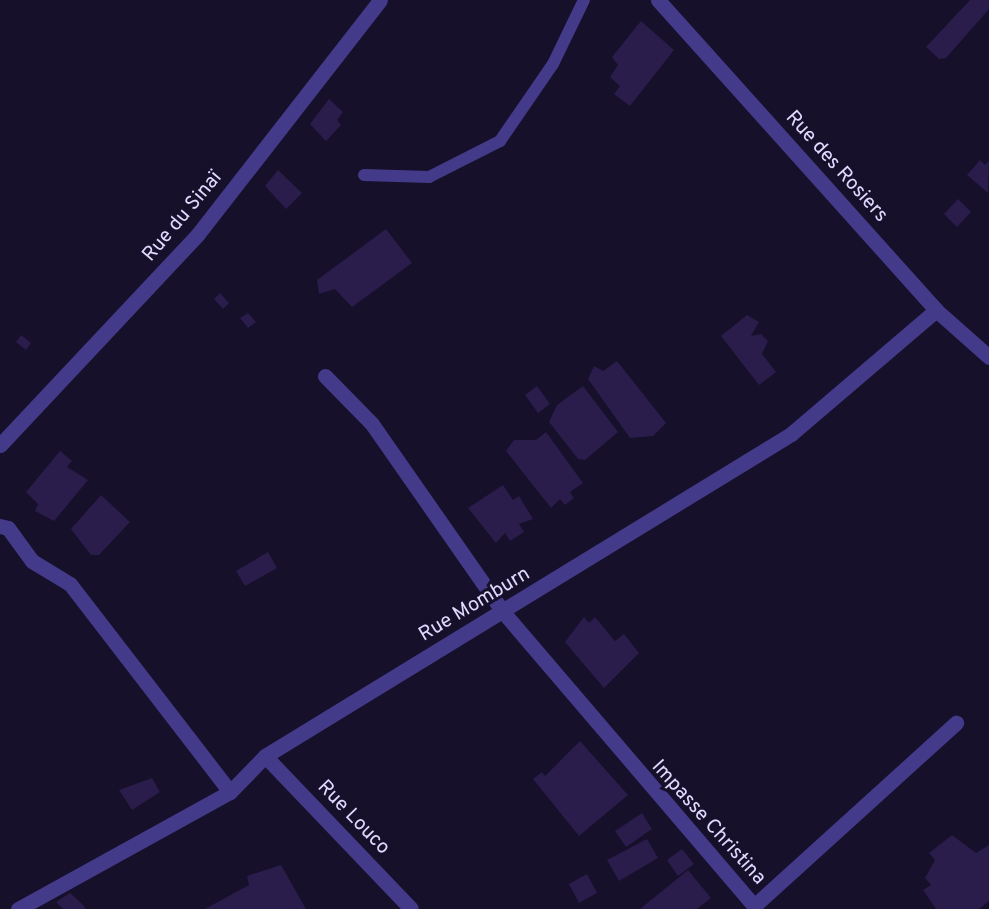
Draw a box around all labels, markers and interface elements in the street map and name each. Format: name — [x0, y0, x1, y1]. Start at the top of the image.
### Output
street label: Rue des Rosiers — [780, 106, 892, 228]
street label: Rue du Sinaï — [138, 167, 228, 267]
street label: Rue Momburn — [415, 562, 535, 648]
street label: Impasse Christina — [646, 756, 770, 890]
street label: Rue Louco — [312, 776, 394, 860]

